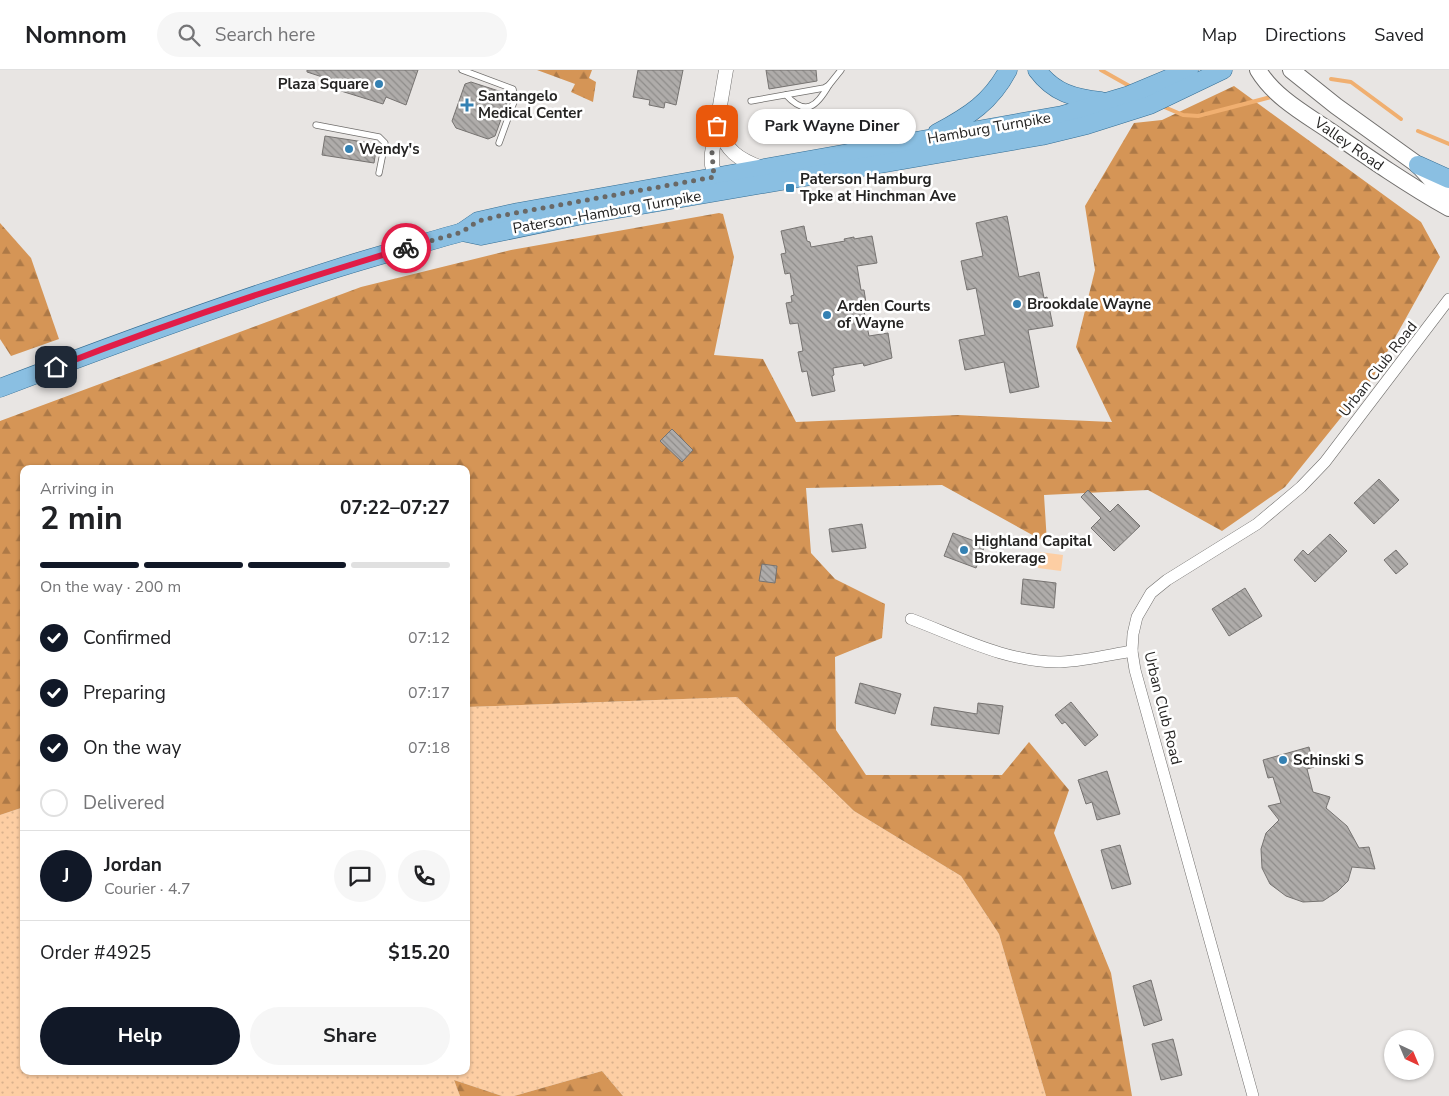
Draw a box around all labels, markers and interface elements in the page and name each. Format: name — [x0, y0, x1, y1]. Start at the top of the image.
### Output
search box — [157, 12, 507, 57]
text: Nomnom — [25, 19, 127, 51]
icon: search — [175, 21, 203, 49]
text: Search here — [215, 22, 315, 48]
text: Map — [1202, 23, 1237, 47]
text: Directions — [1265, 23, 1346, 47]
text: Saved — [1374, 23, 1424, 47]
place label: Plaza Square — [278, 74, 369, 94]
marker: Plaza Square — [373, 78, 385, 90]
place label: Santangelo Medical Center — [478, 86, 582, 123]
marker: Santangelo Medical Center — [460, 98, 474, 112]
pin — [696, 105, 738, 147]
street label: Hamburg Turnpike — [926, 107, 1052, 149]
callout: Park Wayne Diner — [747, 108, 914, 144]
icon: bag — [703, 112, 731, 140]
street label: Valley Road — [1309, 112, 1388, 175]
text: Park Wayne Diner — [765, 115, 899, 137]
place label: Wendy's — [359, 139, 420, 159]
marker: Wendy's — [343, 143, 355, 155]
place label: Paterson Hamburg Tpke at Hinchman Ave — [800, 169, 956, 206]
marker: Paterson Hamburg Tpke at Hinchman Ave — [784, 182, 796, 194]
street label: Paterson-Hamburg Turnpike — [511, 186, 703, 238]
courier — [381, 223, 431, 273]
icon: bike — [392, 234, 420, 262]
place label: Brookdale Wayne — [1027, 294, 1151, 314]
place label: Arden Courts of Wayne — [837, 296, 930, 333]
marker: Brookdale Wayne — [1011, 298, 1023, 310]
marker: Arden Courts of Wayne — [821, 309, 833, 321]
street label: Urban Club Road — [1334, 317, 1422, 421]
pin — [35, 346, 77, 388]
icon: home — [42, 353, 70, 381]
text: Arriving in — [40, 478, 114, 500]
text: 07:22–07:27 — [340, 495, 450, 521]
text: 2 min — [40, 497, 123, 540]
place label: Highland Capital Brokerage — [974, 531, 1092, 568]
marker: Highland Capital Brokerage — [958, 544, 970, 556]
text: On the way · 200 m — [40, 576, 181, 598]
icon: check — [40, 624, 68, 652]
text: Confirmed — [83, 625, 171, 651]
text: 07:12 — [408, 627, 450, 649]
street label: Urban Club Road — [1139, 649, 1187, 767]
icon: check — [40, 679, 68, 707]
text: Preparing — [83, 680, 166, 706]
text: 07:17 — [408, 682, 450, 704]
icon: check — [40, 734, 68, 762]
text: On the way — [83, 735, 181, 761]
text: 07:18 — [408, 737, 450, 759]
place label: Schinski S — [1293, 750, 1364, 770]
marker: Schinski S — [1277, 754, 1289, 766]
text: Delivered — [83, 790, 165, 816]
button: chat — [334, 850, 386, 902]
button: phone — [398, 850, 450, 902]
text: Jordan — [104, 852, 162, 878]
text: J — [63, 863, 69, 889]
text: Courier · 4.7 — [104, 878, 190, 900]
text: Order #4925 — [40, 940, 151, 966]
text: $15.20 — [388, 940, 450, 966]
button: Help — [40, 1007, 240, 1065]
button: Share — [250, 1007, 450, 1065]
north arrow — [1384, 1030, 1434, 1080]
map controls — [1384, 1030, 1434, 1080]

